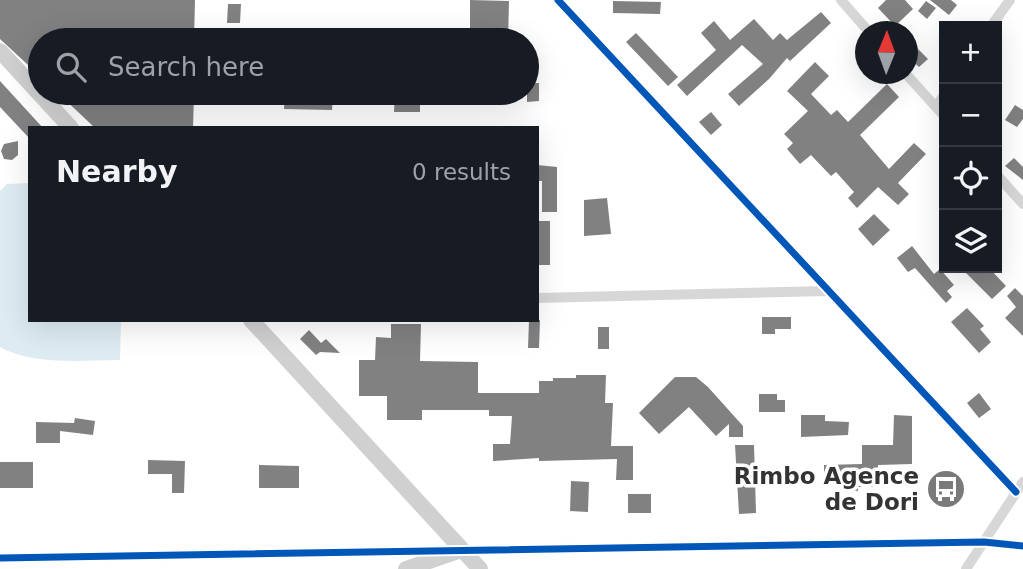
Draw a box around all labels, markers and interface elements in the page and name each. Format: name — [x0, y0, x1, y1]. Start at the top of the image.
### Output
north arrow — [855, 21, 918, 84]
map controls — [939, 21, 1002, 273]
button: + — [939, 21, 1002, 84]
search box — [28, 28, 539, 105]
icon: search — [52, 48, 90, 86]
text: Search here — [108, 52, 264, 82]
button: − — [939, 84, 1002, 147]
button: locate — [939, 147, 1002, 210]
text: Nearby — [56, 154, 178, 189]
text: 0 results — [412, 159, 511, 185]
button: layers — [939, 210, 1002, 273]
place label: Rimbo Agence de Dori — [734, 463, 919, 515]
bus stop icon: Rimbo Agence de Dori — [925, 468, 967, 510]

